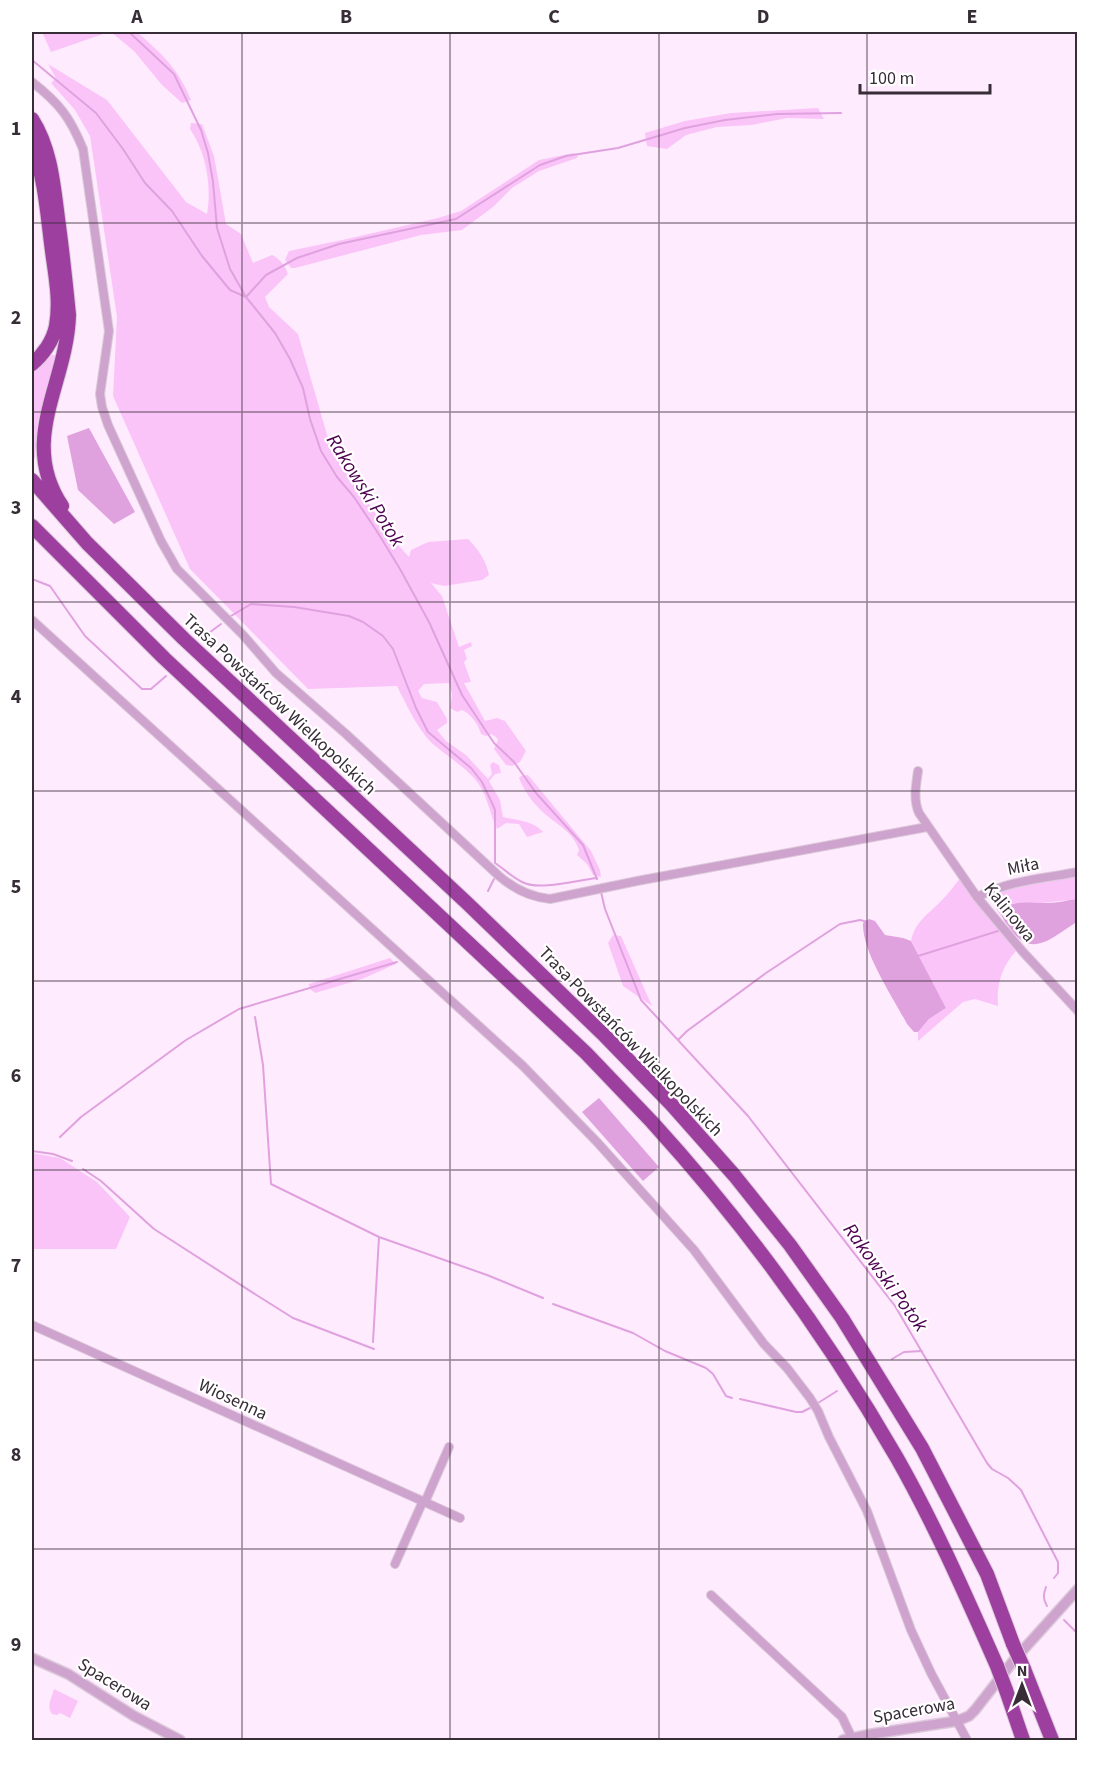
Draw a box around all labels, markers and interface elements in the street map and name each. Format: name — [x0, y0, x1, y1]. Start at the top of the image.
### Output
text: A — [130, 3, 143, 31]
text: B — [340, 3, 352, 31]
text: C — [548, 3, 560, 31]
text: D — [757, 3, 769, 31]
text: E — [967, 3, 977, 31]
scale bar — [860, 57, 990, 95]
text: 100 m — [869, 66, 914, 91]
text: 1 — [11, 115, 21, 143]
text: 2 — [11, 304, 21, 332]
water label: Rakowski Potok — [319, 429, 411, 553]
text: 3 — [11, 494, 21, 522]
street label: Trasa Powstańców Wielkopolskich — [178, 608, 382, 801]
text: 4 — [11, 683, 22, 711]
street label: Miła — [1005, 851, 1041, 882]
text: 5 — [11, 873, 21, 901]
street label: Kalinowa — [978, 877, 1041, 947]
street label: Trasa Powstańców Wielkopolskich — [533, 941, 728, 1142]
text: 6 — [11, 1062, 21, 1090]
water label: Rakowski Potok — [836, 1217, 935, 1338]
text: 7 — [11, 1252, 21, 1280]
street label: Wiosenna — [194, 1373, 271, 1426]
text: 8 — [11, 1441, 21, 1469]
text: 9 — [11, 1631, 21, 1659]
street label: Spacerowa — [73, 1652, 156, 1717]
north arrow — [992, 1655, 1052, 1715]
text: N — [1017, 1660, 1027, 1682]
street label: Spacerowa — [871, 1691, 957, 1730]

